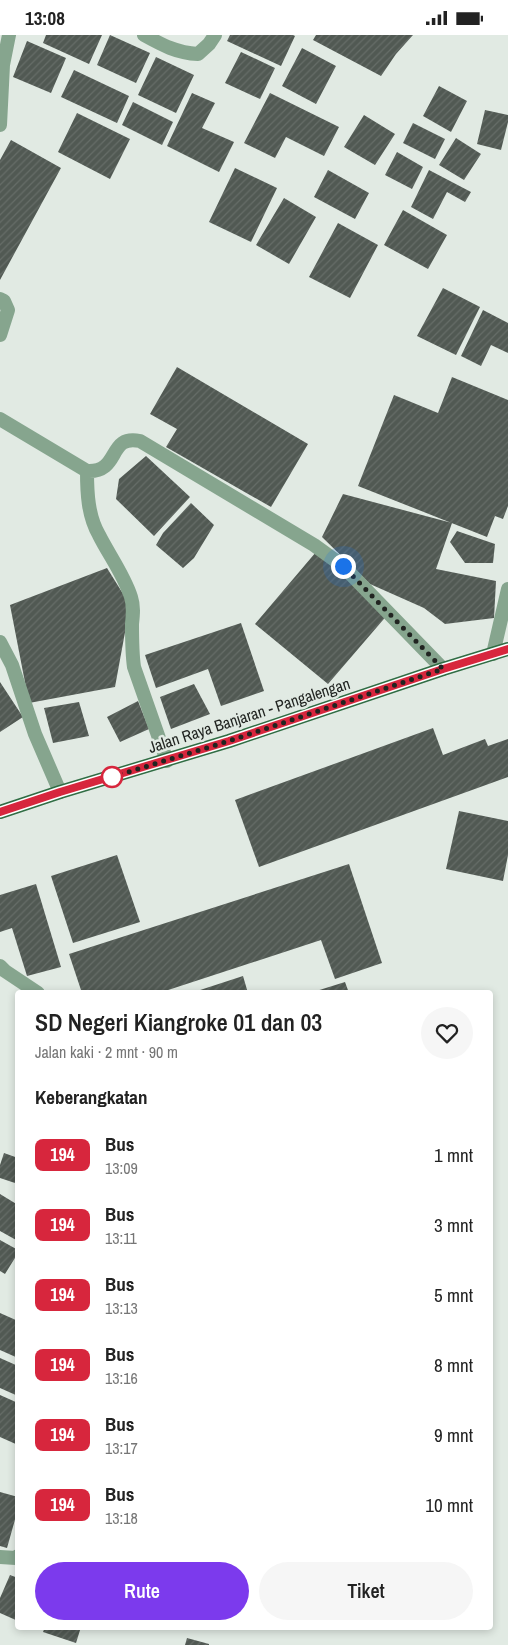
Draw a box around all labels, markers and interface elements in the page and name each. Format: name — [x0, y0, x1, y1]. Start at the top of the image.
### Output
text: 13:08 — [25, 5, 65, 31]
your location — [331, 554, 356, 579]
street label: Jalan Raya Banjaran - Pangalengan — [145, 672, 353, 758]
unlabelled marker — [101, 766, 123, 788]
text: SD Negeri Kiangroke 01 dan 03 — [35, 1006, 322, 1038]
button: heart — [421, 1007, 473, 1059]
text: Jalan kaki · 2 mnt · 90 m — [35, 1041, 178, 1063]
text: Keberangkatan — [35, 1084, 148, 1110]
text: Bus — [105, 1131, 134, 1157]
text: 194 — [50, 1142, 75, 1167]
text: 1 mnt — [434, 1142, 473, 1168]
text: 13:09 — [105, 1157, 138, 1179]
text: Bus — [105, 1201, 134, 1227]
text: 194 — [50, 1212, 75, 1237]
text: 3 mnt — [434, 1212, 473, 1238]
text: 13:11 — [105, 1227, 137, 1249]
text: Bus — [105, 1271, 134, 1297]
text: 194 — [50, 1282, 75, 1307]
text: 5 mnt — [434, 1282, 473, 1308]
text: 13:13 — [105, 1297, 138, 1319]
text: Bus — [105, 1341, 134, 1367]
text: 194 — [50, 1352, 75, 1377]
text: 8 mnt — [434, 1352, 473, 1378]
text: 13:16 — [105, 1367, 138, 1389]
text: Bus — [105, 1411, 134, 1437]
text: 194 — [50, 1422, 75, 1447]
text: 9 mnt — [434, 1422, 473, 1448]
text: 13:17 — [105, 1437, 138, 1459]
text: Bus — [105, 1481, 134, 1507]
text: 194 — [50, 1492, 75, 1517]
text: 10 mnt — [425, 1492, 473, 1518]
text: 13:18 — [105, 1507, 138, 1529]
button: Rute — [35, 1562, 249, 1620]
button: Tiket — [259, 1562, 473, 1620]

